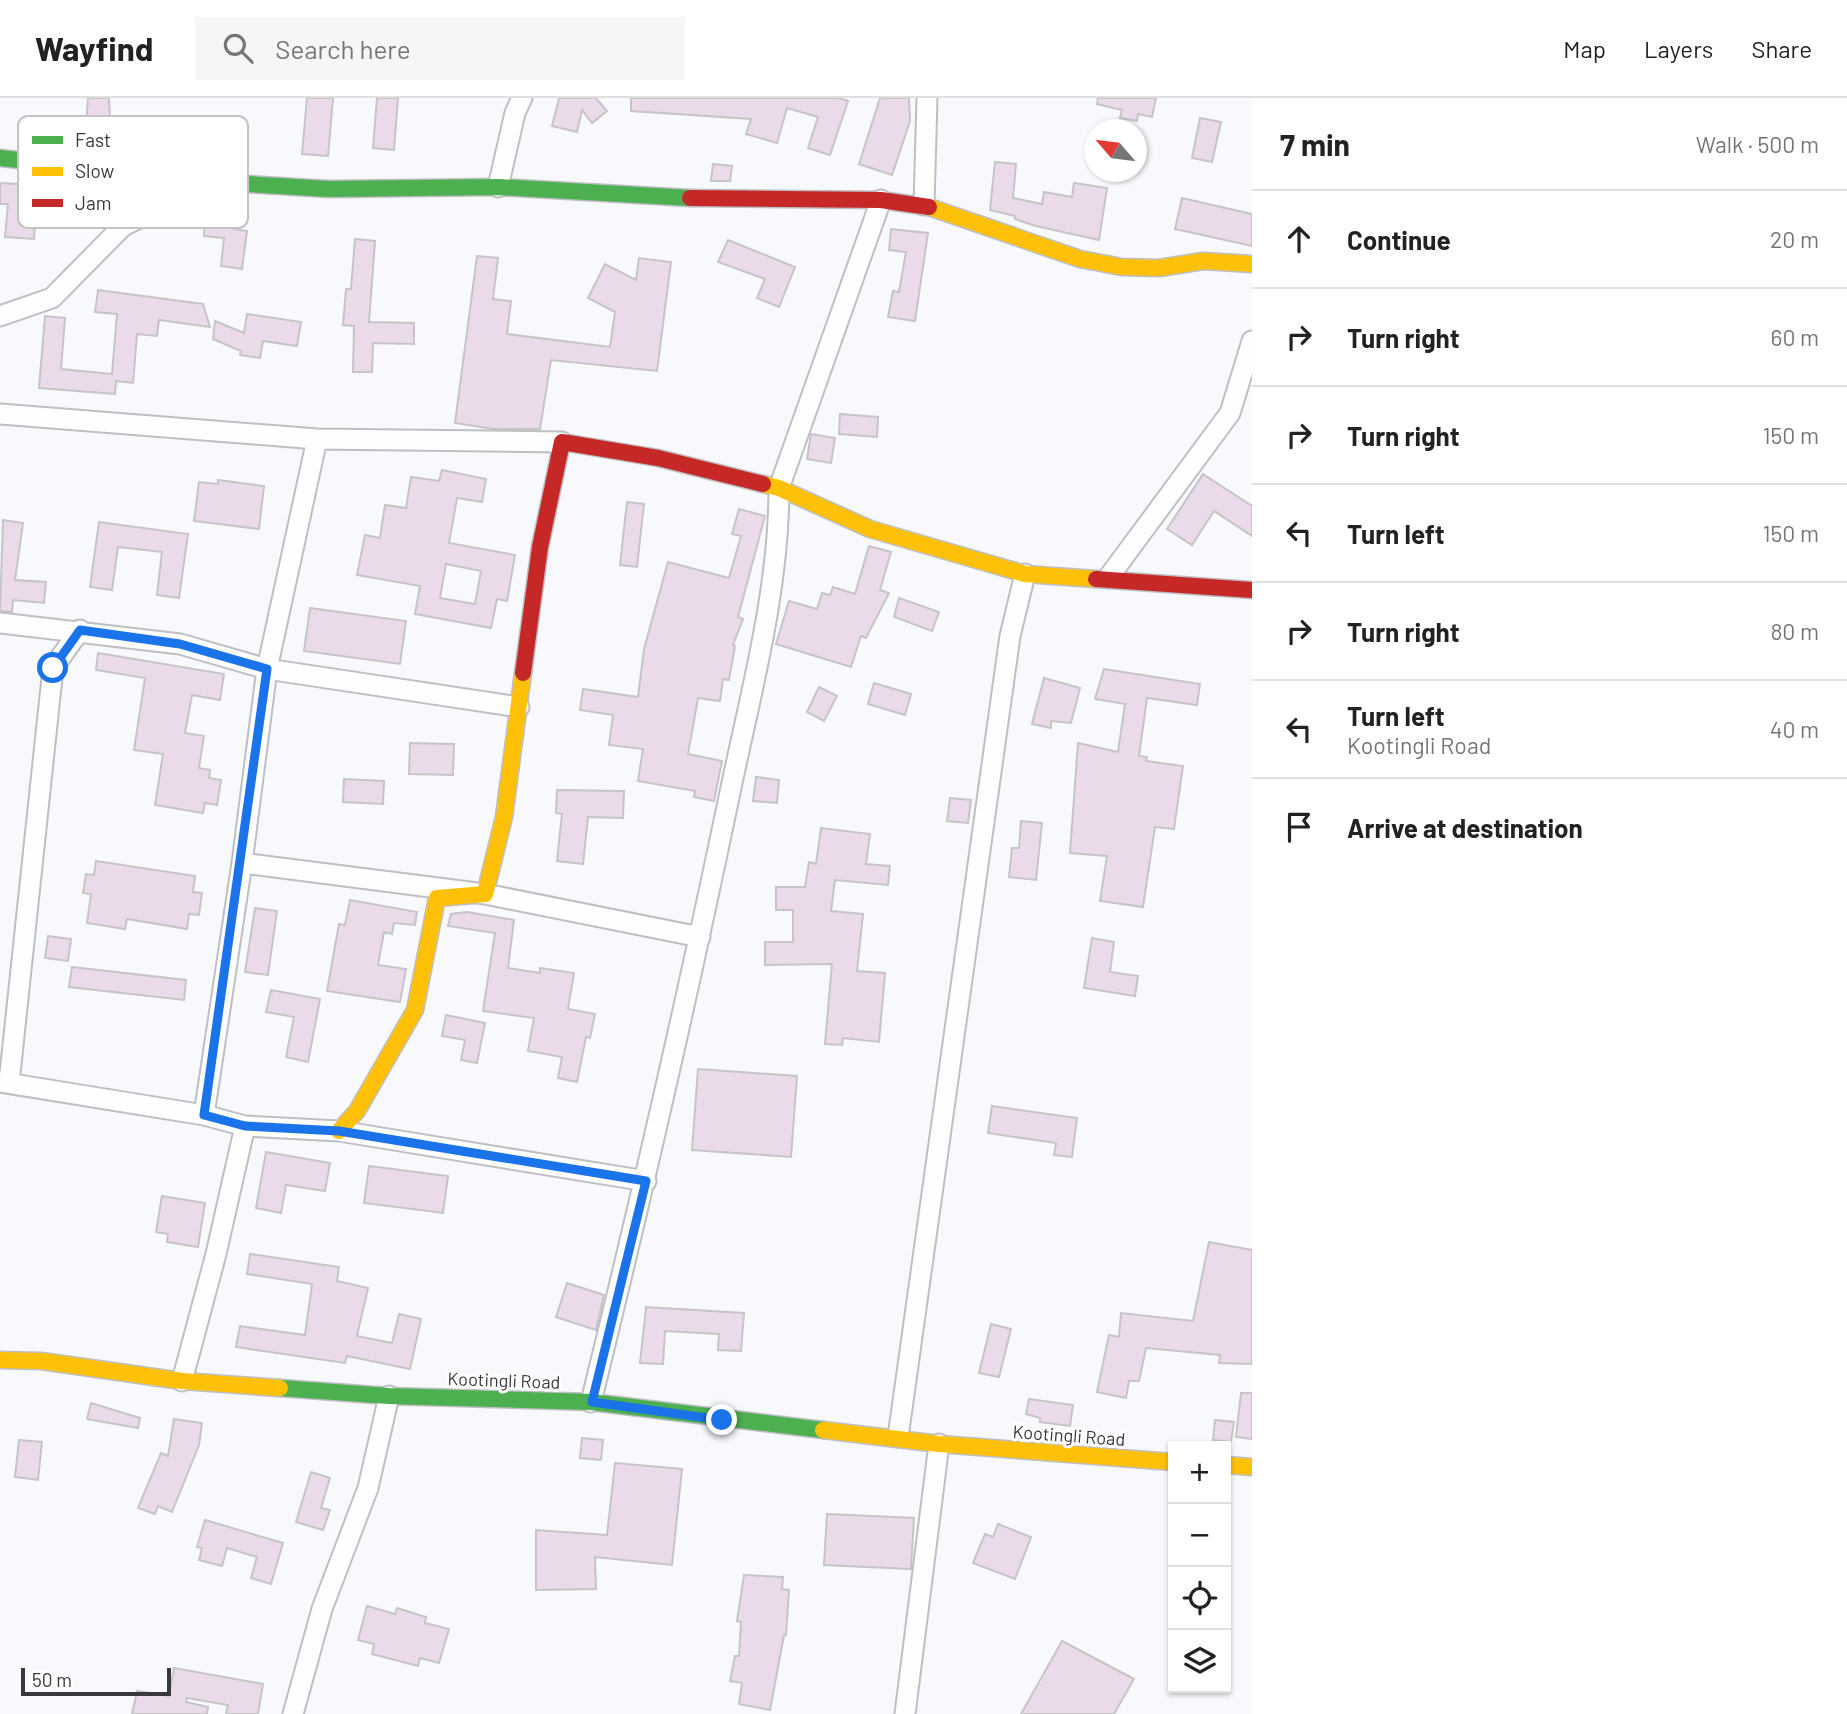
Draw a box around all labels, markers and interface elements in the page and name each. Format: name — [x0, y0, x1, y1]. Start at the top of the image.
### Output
search box — [195, 17, 685, 80]
text: Wayfind — [35, 28, 153, 68]
icon: search — [219, 29, 257, 67]
text: Search here — [275, 33, 411, 64]
text: Map — [1563, 34, 1606, 63]
text: Layers — [1644, 34, 1713, 63]
text: Share — [1751, 34, 1812, 63]
legend — [18, 116, 248, 228]
north arrow — [1084, 119, 1147, 182]
text: 7 min — [1280, 126, 1350, 162]
text: Fast — [75, 128, 111, 151]
text: Walk · 500 m — [1696, 130, 1819, 158]
text: Slow — [75, 159, 114, 182]
text: Jam — [75, 191, 111, 214]
icon: ahead — [1280, 220, 1318, 258]
text: Continue — [1347, 224, 1451, 255]
text: 20 m — [1770, 225, 1819, 253]
icon: right — [1280, 318, 1318, 356]
text: Turn right — [1347, 322, 1460, 353]
text: 60 m — [1771, 323, 1819, 351]
icon: right — [1280, 416, 1318, 454]
text: Turn right — [1347, 420, 1460, 451]
text: 150 m — [1763, 421, 1819, 449]
icon: left — [1280, 514, 1318, 552]
text: Turn left — [1347, 518, 1445, 549]
text: 150 m — [1763, 519, 1819, 547]
icon: right — [1280, 612, 1318, 650]
text: Turn right — [1347, 616, 1460, 647]
text: 80 m — [1770, 617, 1819, 645]
route start — [37, 652, 68, 683]
text: Turn left — [1347, 700, 1445, 731]
icon: left — [1280, 710, 1318, 748]
text: 40 m — [1770, 715, 1819, 743]
text: Kootingli Road — [1347, 731, 1491, 759]
icon: arrive — [1280, 808, 1318, 846]
text: Arrive at destination — [1347, 812, 1583, 843]
street label: Kootingli Road — [447, 1367, 561, 1393]
route end — [706, 1404, 737, 1435]
street label: Kootingli Road — [1012, 1420, 1126, 1450]
map controls — [1168, 1441, 1231, 1693]
button: + — [1168, 1441, 1231, 1504]
button: − — [1168, 1504, 1231, 1567]
button: locate — [1168, 1567, 1231, 1630]
button: layers — [1168, 1630, 1231, 1693]
scale bar — [21, 1665, 172, 1697]
text: 50 m — [32, 1668, 72, 1691]

